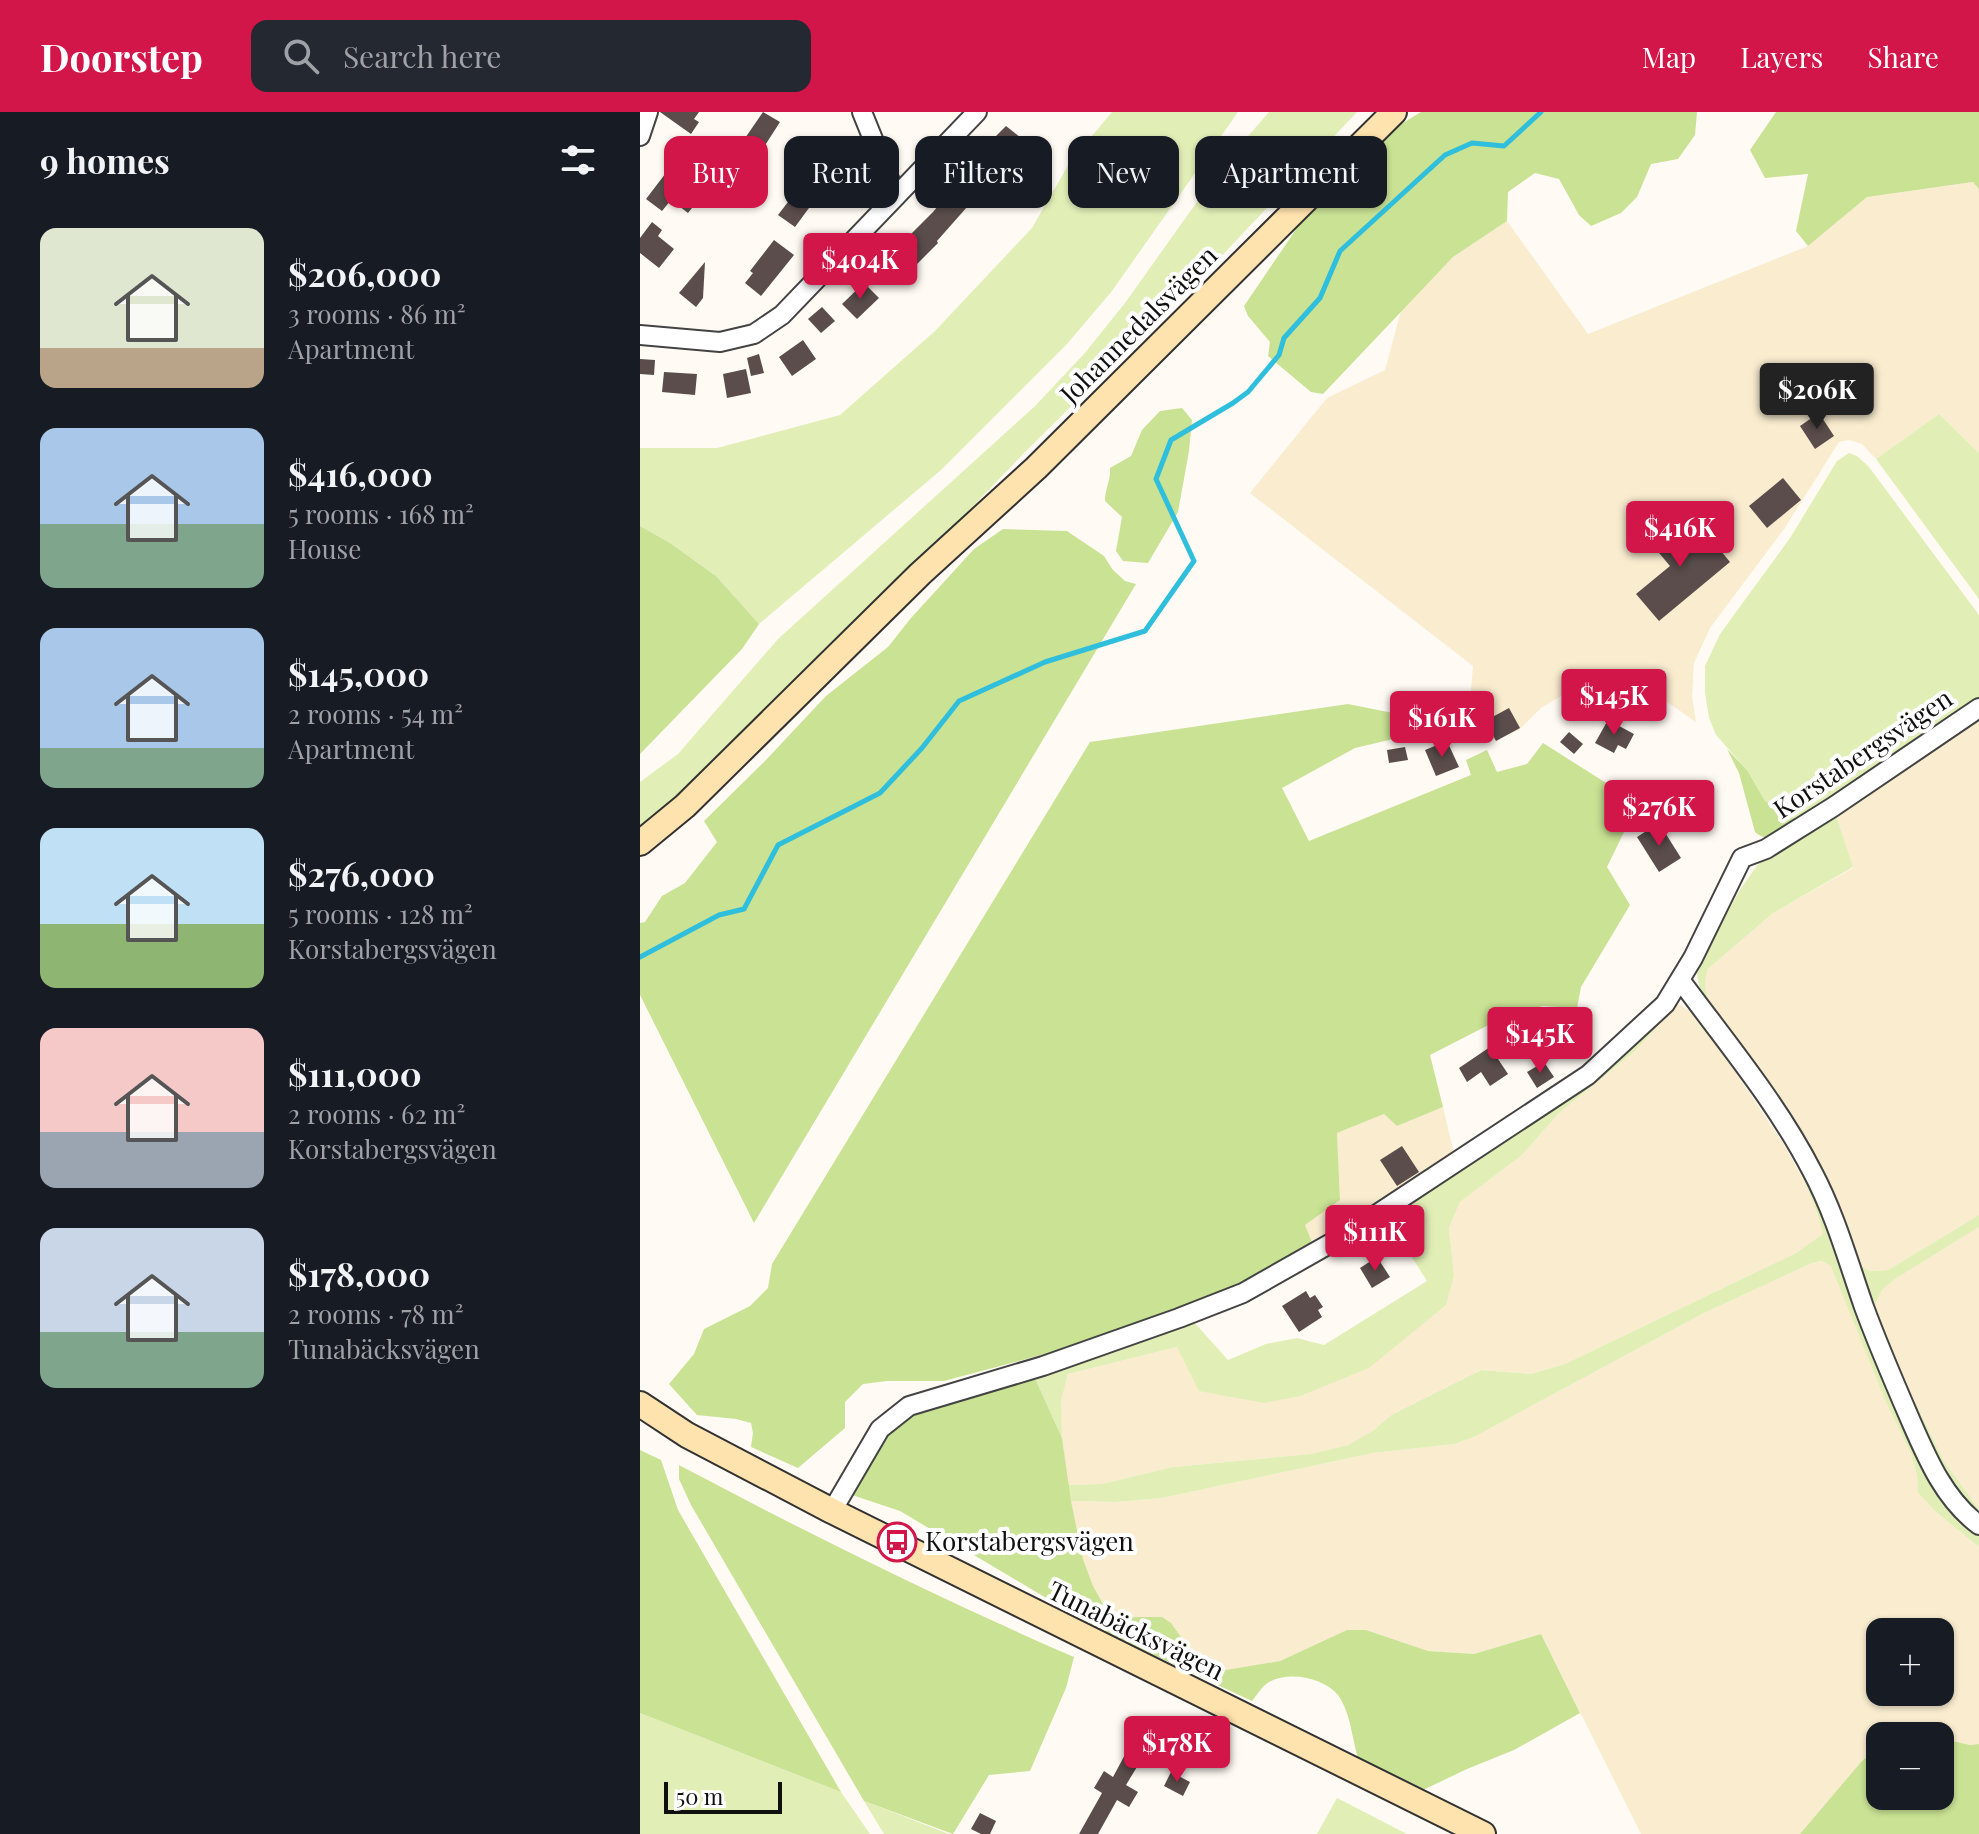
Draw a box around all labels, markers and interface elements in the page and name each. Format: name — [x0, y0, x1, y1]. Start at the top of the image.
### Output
search box — [251, 20, 811, 92]
text: Doorstep — [40, 31, 203, 82]
icon: search — [279, 34, 323, 78]
text: Search here — [343, 36, 502, 76]
text: Map — [1642, 38, 1696, 75]
text: Layers — [1740, 38, 1823, 75]
text: Share — [1867, 38, 1939, 75]
chip: Buy — [664, 136, 768, 208]
chip: Rent — [784, 136, 899, 208]
chip: Filters — [915, 136, 1052, 208]
chip: New — [1068, 136, 1179, 208]
chip: Apartment — [1195, 136, 1387, 208]
text: 9 homes — [40, 137, 170, 183]
icon: filters — [556, 138, 600, 182]
pin: $404K — [804, 233, 916, 301]
street label: Johannedalsvägen — [1051, 237, 1225, 411]
text: $404K — [821, 241, 899, 276]
text: $206,000 — [288, 250, 441, 296]
icon: home — [104, 260, 200, 356]
text: 3 rooms · 86 m² — [288, 296, 466, 331]
text: Apartment — [288, 331, 414, 366]
pin: $206K — [1761, 363, 1873, 431]
text: $206K — [1778, 371, 1856, 406]
text: $416,000 — [288, 450, 433, 496]
icon: home — [104, 460, 200, 556]
text: 5 rooms · 168 m² — [288, 496, 474, 531]
pin: $416K — [1624, 501, 1736, 569]
text: $416K — [1644, 509, 1716, 544]
text: House — [288, 531, 361, 566]
text: $145,000 — [288, 650, 429, 696]
icon: home — [104, 660, 200, 756]
pin: $145K — [1558, 669, 1670, 737]
text: $145K — [1579, 677, 1649, 712]
street label: Korstabergsvägen — [1766, 680, 1959, 826]
pin: $161K — [1386, 691, 1498, 759]
text: 2 rooms · 54 m² — [288, 696, 463, 731]
text: $161K — [1408, 699, 1476, 734]
text: Apartment — [288, 731, 414, 766]
pin: $276K — [1603, 780, 1715, 848]
text: $276K — [1622, 788, 1696, 823]
text: $276,000 — [288, 850, 435, 896]
icon: home — [104, 860, 200, 956]
text: 5 rooms · 128 m² — [288, 896, 473, 931]
text: Korstabergsvägen — [288, 931, 497, 966]
pin: $145K — [1484, 1007, 1596, 1075]
text: $145K — [1505, 1015, 1575, 1050]
text: $111,000 — [288, 1050, 422, 1096]
icon: home — [104, 1060, 200, 1156]
text: 2 rooms · 62 m² — [288, 1096, 465, 1131]
text: Korstabergsvägen — [288, 1131, 497, 1166]
pin: $111K — [1319, 1205, 1431, 1273]
text: $111K — [1343, 1213, 1407, 1248]
text: $178,000 — [288, 1250, 430, 1296]
icon: home — [104, 1260, 200, 1356]
text: 2 rooms · 78 m² — [288, 1296, 463, 1331]
text: Tunabäcksvägen — [288, 1331, 480, 1366]
bus stop icon: Korstabergsvägen — [876, 1521, 918, 1563]
place label: Korstabergsvägen — [925, 1523, 1134, 1558]
street label: Tunabäcksvägen — [1043, 1572, 1231, 1688]
map controls — [1866, 1618, 1954, 1810]
button: + — [1866, 1618, 1954, 1706]
pin: $178K — [1121, 1716, 1233, 1784]
button: − — [1866, 1722, 1954, 1810]
text: $178K — [1142, 1724, 1212, 1759]
scale bar — [664, 1778, 782, 1814]
text: 50 m — [676, 1781, 723, 1811]

